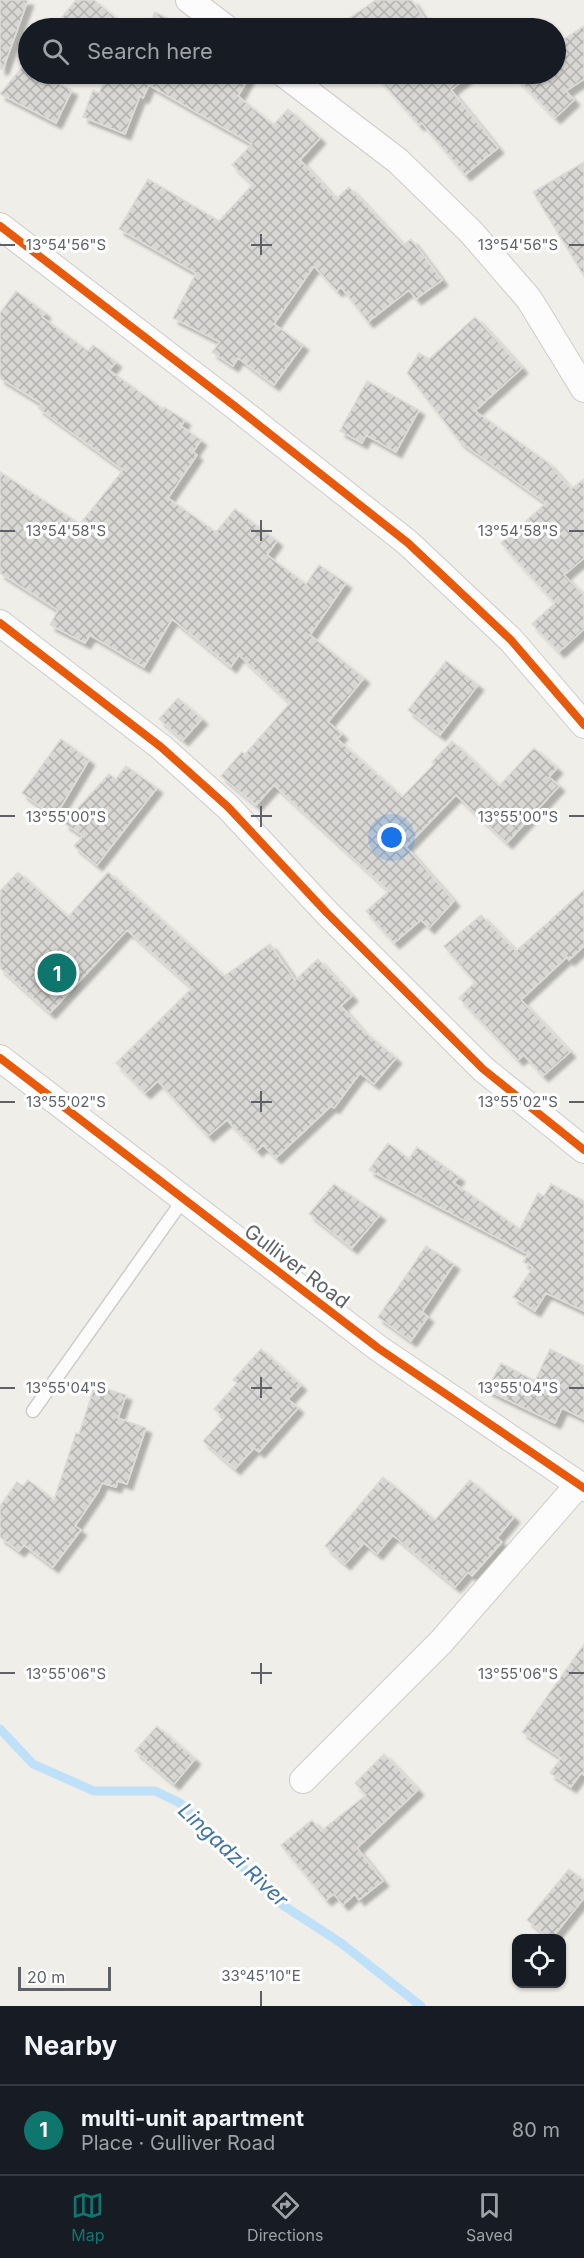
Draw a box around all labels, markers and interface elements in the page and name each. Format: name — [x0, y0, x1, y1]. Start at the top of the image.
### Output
search box — [18, 18, 566, 84]
icon: search — [39, 35, 72, 68]
text: Search here — [87, 38, 213, 64]
text: 13°54'56"S — [26, 235, 106, 254]
text: 13°54'56"S — [478, 235, 558, 254]
text: 13°54'58"S — [26, 521, 106, 540]
text: 13°54'58"S — [478, 521, 558, 540]
text: 13°55'00"S — [26, 807, 106, 826]
text: 13°55'00"S — [478, 807, 558, 826]
your location — [377, 823, 406, 852]
pin: 1 — [38, 950, 76, 996]
text: 13°55'02"S — [26, 1092, 106, 1111]
text: 13°55'02"S — [478, 1092, 558, 1111]
street label: Gulliver Road — [240, 1219, 354, 1313]
text: 13°55'04"S — [26, 1378, 106, 1397]
text: 13°55'04"S — [478, 1378, 558, 1397]
text: 13°55'06"S — [26, 1664, 106, 1683]
text: 13°55'06"S — [478, 1664, 558, 1683]
water label: Lingadzi River — [173, 1798, 294, 1912]
map controls — [512, 1934, 566, 1988]
button: locate — [512, 1934, 566, 1988]
scale bar — [18, 1964, 111, 1992]
text: 33°45'10"E — [221, 1966, 301, 1985]
text: 20 m — [27, 1967, 65, 1987]
text: Nearby — [24, 2030, 117, 2061]
text: multi-unit apartment — [81, 2105, 304, 2131]
text: 1 — [39, 2118, 48, 2142]
text: 80 m — [512, 2118, 560, 2142]
text: Place · Gulliver Road — [81, 2131, 275, 2155]
tab: Map — [71, 2189, 105, 2245]
tab: Directions — [247, 2189, 323, 2245]
tab: Saved — [466, 2189, 513, 2245]

